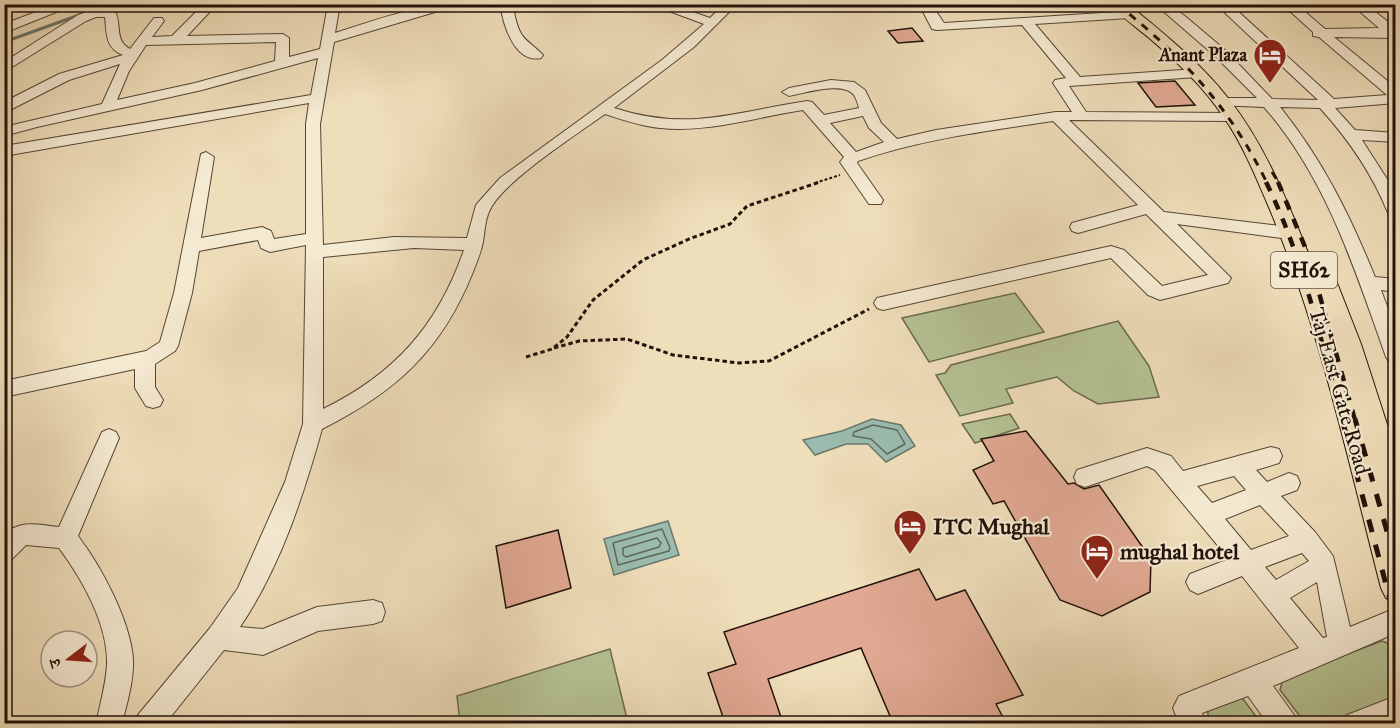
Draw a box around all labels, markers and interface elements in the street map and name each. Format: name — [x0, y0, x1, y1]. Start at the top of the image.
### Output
hotel icon: Anant Plaza — [1252, 37, 1288, 84]
place label: Anant Plaza — [1158, 44, 1247, 66]
road number: SH62 — [1271, 252, 1337, 288]
street label: Taj East Gate Road — [1303, 304, 1377, 478]
hotel icon: ITC Mughal — [892, 508, 928, 555]
place label: ITC Mughal — [933, 513, 1050, 540]
hotel icon: mughal hotel — [1079, 533, 1115, 580]
place label: mughal hotel — [1119, 538, 1240, 565]
north arrow — [39, 629, 99, 689]
text: उ — [44, 655, 66, 671]

